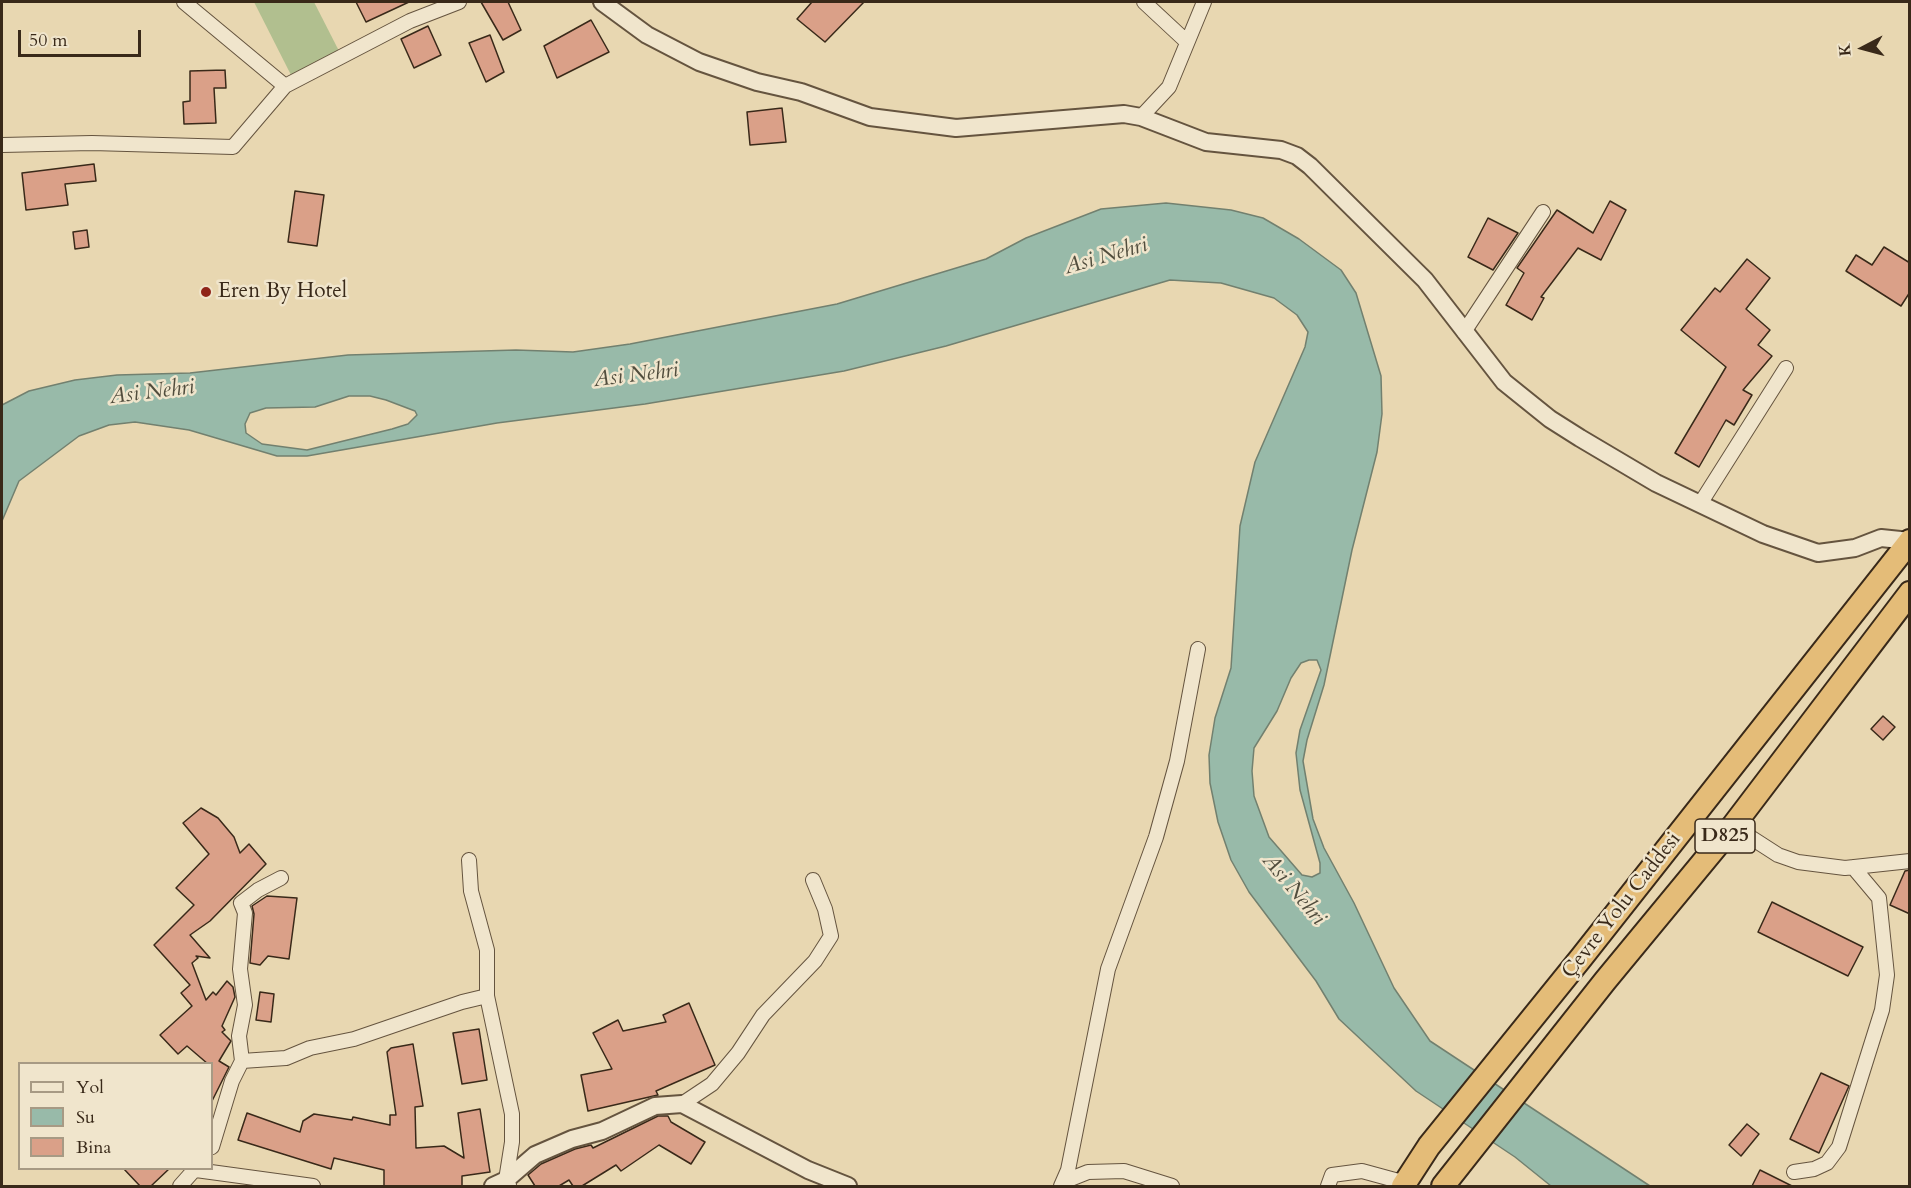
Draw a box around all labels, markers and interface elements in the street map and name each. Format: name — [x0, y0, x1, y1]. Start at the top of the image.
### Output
scale bar — [21, 18, 144, 56]
north arrow — [1833, 18, 1893, 78]
text: 50 m — [29, 28, 68, 53]
text: K — [1833, 42, 1857, 57]
water label: Asi Nehri — [1061, 233, 1151, 281]
place label: Eren By Hotel — [218, 279, 347, 305]
marker: Eren By Hotel — [199, 285, 213, 299]
water label: Asi Nehri — [592, 358, 680, 394]
water label: Asi Nehri — [108, 375, 196, 411]
road number: D825 — [1695, 819, 1755, 853]
street label: Çevre Yolu Caddesi — [1557, 828, 1687, 984]
water label: Asi Nehri — [1255, 849, 1331, 931]
legend — [18, 1062, 213, 1170]
text: Yol — [76, 1075, 104, 1100]
text: Su — [76, 1105, 95, 1130]
text: Bina — [76, 1135, 111, 1160]

